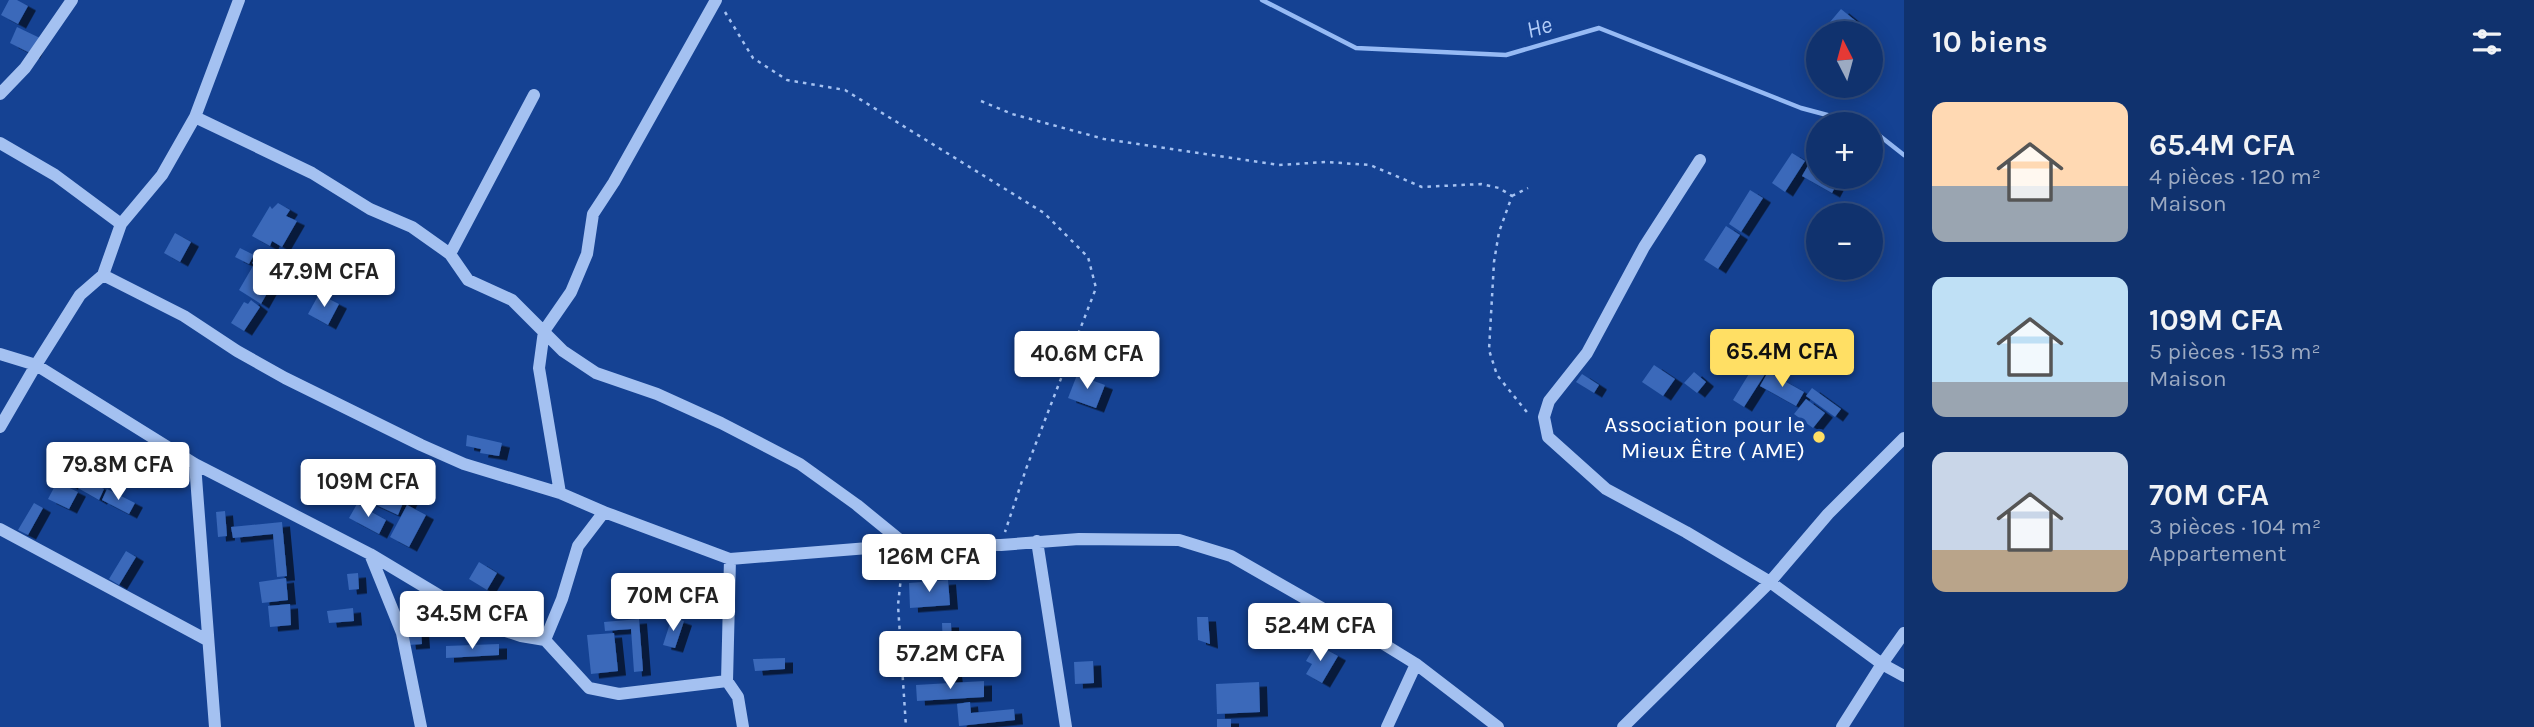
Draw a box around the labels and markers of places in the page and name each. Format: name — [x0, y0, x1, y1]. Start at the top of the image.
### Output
pin: 47.9M CFA — [244, 250, 404, 309]
pin: 65.4M CFA — [1702, 330, 1862, 389]
pin: 40.6M CFA — [1007, 332, 1167, 391]
place label: Association pour le Mieux Être ( AME) — [1604, 411, 1805, 464]
marker: Association pour le Mieux Être ( AME) — [1811, 429, 1827, 445]
pin: 79.8M CFA — [38, 442, 198, 502]
pin: 109M CFA — [296, 460, 440, 519]
pin: 126M CFA — [857, 534, 1001, 594]
pin: 70M CFA — [608, 574, 738, 633]
pin: 34.5M CFA — [392, 592, 552, 651]
pin: 52.4M CFA — [1240, 604, 1400, 663]
pin: 57.2M CFA — [870, 632, 1030, 691]

